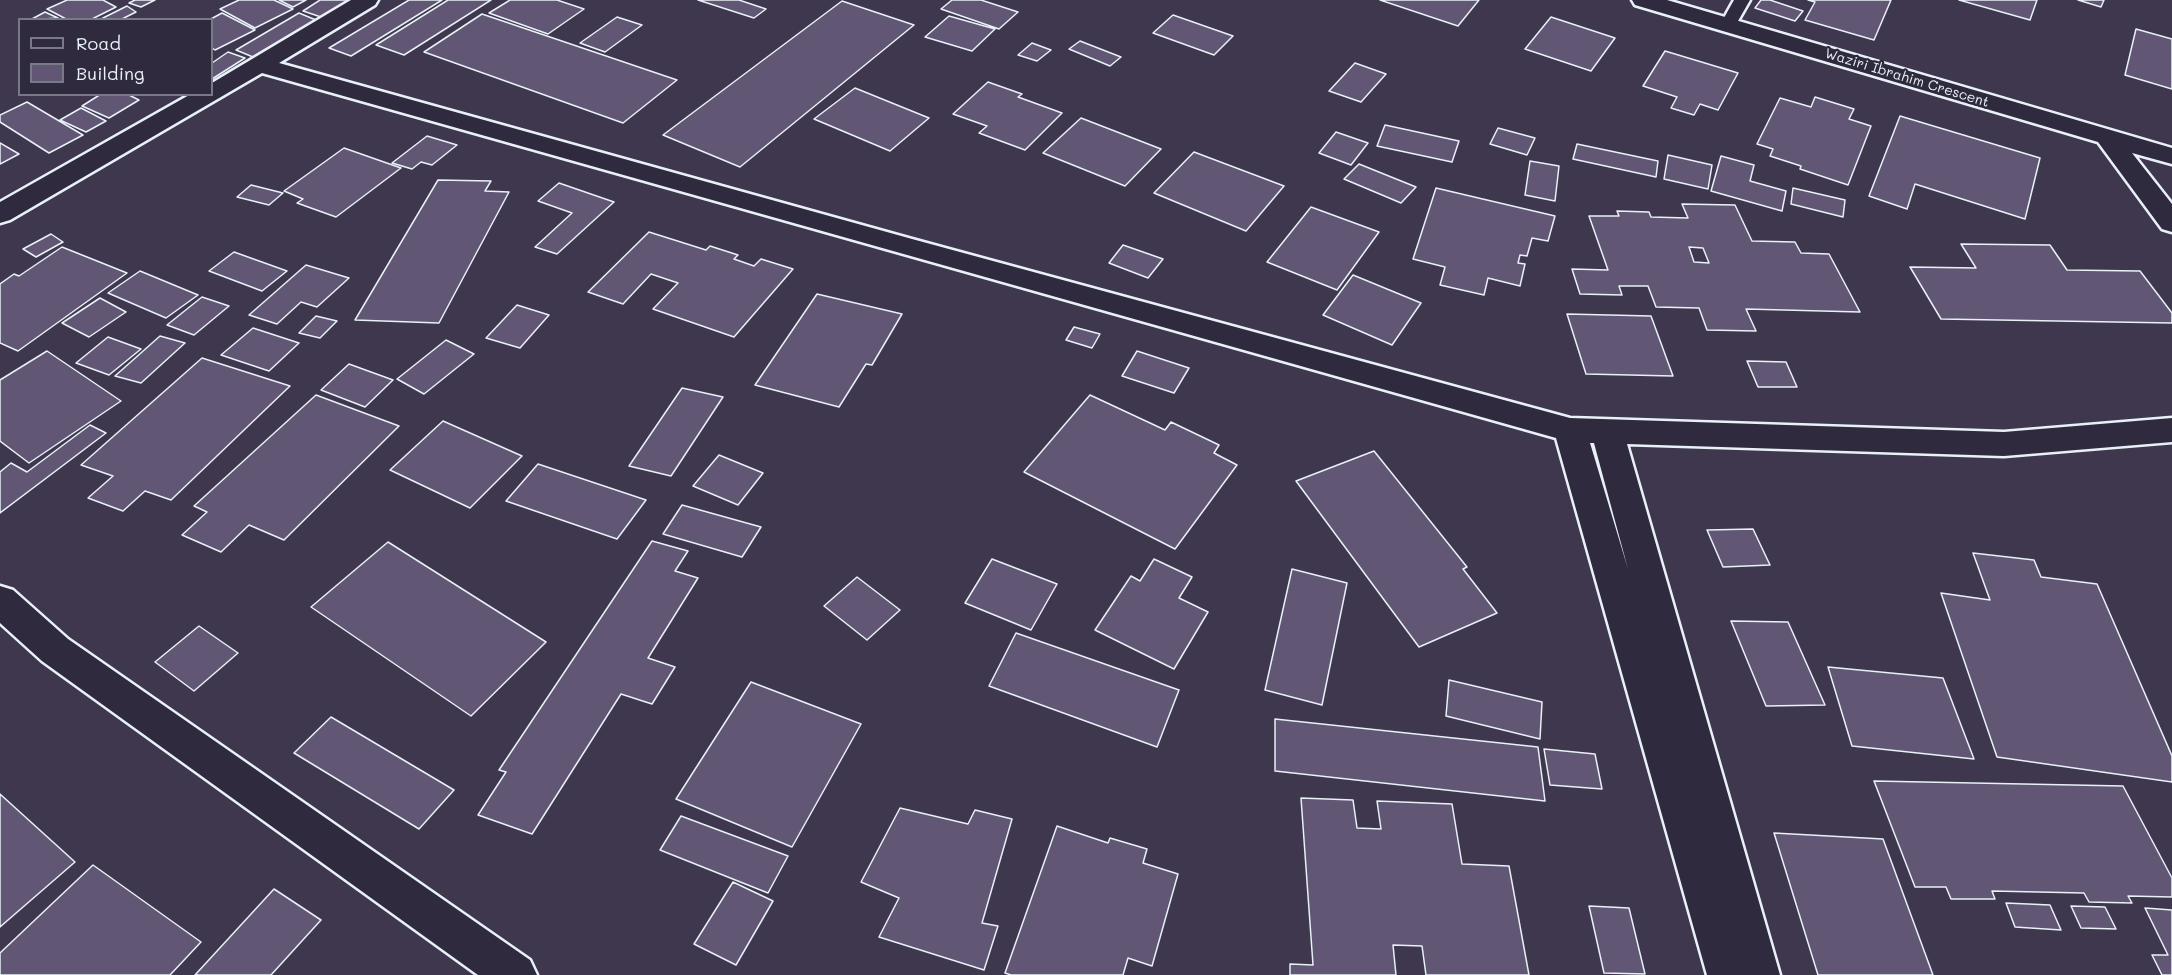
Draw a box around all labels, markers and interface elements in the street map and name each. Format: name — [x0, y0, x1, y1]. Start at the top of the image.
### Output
legend — [18, 18, 213, 96]
text: Road — [76, 31, 121, 55]
street label: Waziri Ibrahim Crescent — [1823, 45, 1991, 111]
text: Building — [76, 61, 144, 85]

